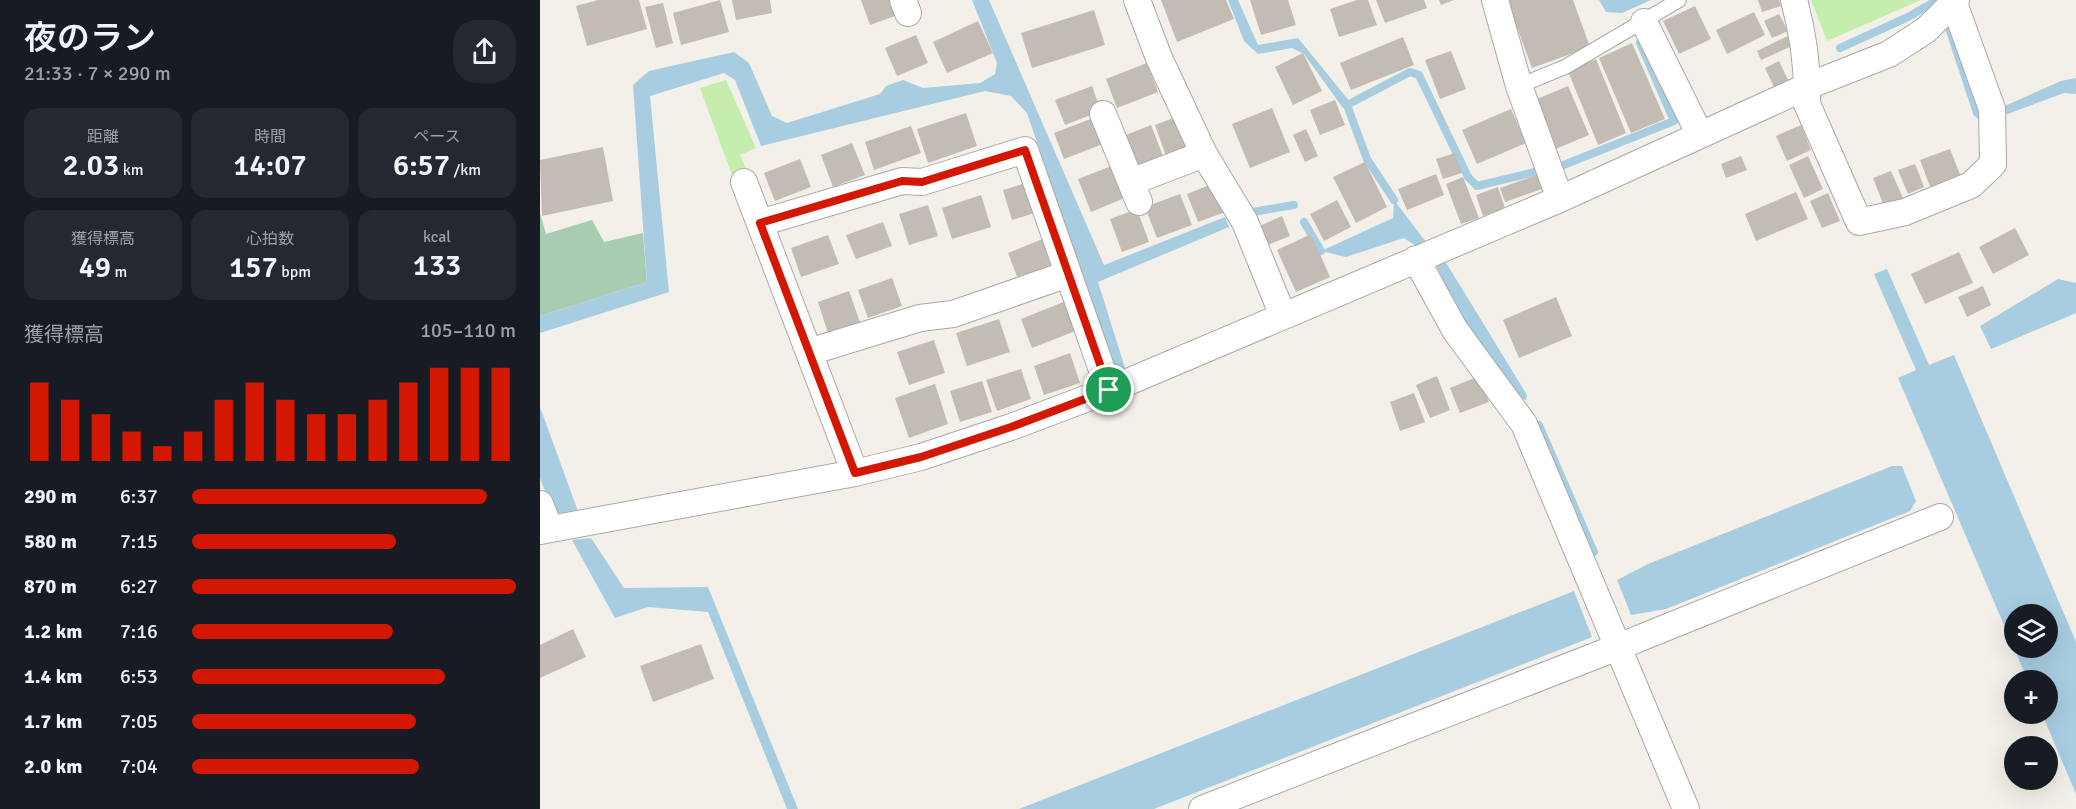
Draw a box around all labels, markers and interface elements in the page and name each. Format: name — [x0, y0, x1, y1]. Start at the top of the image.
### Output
text: 夜のラン — [24, 18, 156, 59]
button: share — [453, 20, 516, 83]
text: 21:33 · 7 × 290 m — [24, 61, 171, 86]
text: 距離 — [87, 127, 119, 147]
text: 時間 — [254, 127, 286, 147]
text: ペース — [413, 127, 461, 147]
text: 2.03 — [62, 147, 119, 184]
text: 14:07 — [233, 147, 307, 184]
text: 6:57 — [393, 147, 450, 184]
text: km — [119, 160, 144, 180]
text: /km — [450, 160, 481, 180]
text: kcal — [423, 227, 451, 247]
text: 獲得標高 — [71, 229, 135, 249]
text: 心拍数 — [246, 229, 294, 249]
text: 133 — [413, 247, 461, 284]
text: 49 — [79, 249, 111, 286]
text: 157 — [229, 249, 278, 286]
text: m — [111, 262, 127, 282]
text: bpm — [278, 262, 311, 282]
text: 105–110 m — [420, 318, 516, 343]
text: 獲得標高 — [24, 322, 104, 347]
pin — [1083, 364, 1134, 415]
icon: arrive — [1092, 373, 1125, 406]
text: 290 m — [24, 484, 77, 509]
text: 6:37 — [120, 484, 158, 509]
text: 580 m — [24, 529, 77, 554]
text: 7:15 — [120, 529, 158, 554]
text: 870 m — [24, 574, 77, 599]
text: 6:27 — [120, 574, 158, 599]
map controls — [2004, 604, 2058, 790]
button: layers — [2004, 604, 2058, 658]
text: 1.2 km — [24, 619, 82, 644]
text: 7:16 — [120, 619, 158, 644]
text: 1.4 km — [24, 664, 82, 689]
text: 6:53 — [120, 664, 158, 689]
button: + — [2004, 670, 2058, 724]
text: 1.7 km — [24, 709, 82, 734]
text: 7:05 — [120, 709, 158, 734]
button: − — [2004, 736, 2058, 790]
text: 2.0 km — [24, 754, 82, 779]
text: 7:04 — [120, 754, 158, 779]

